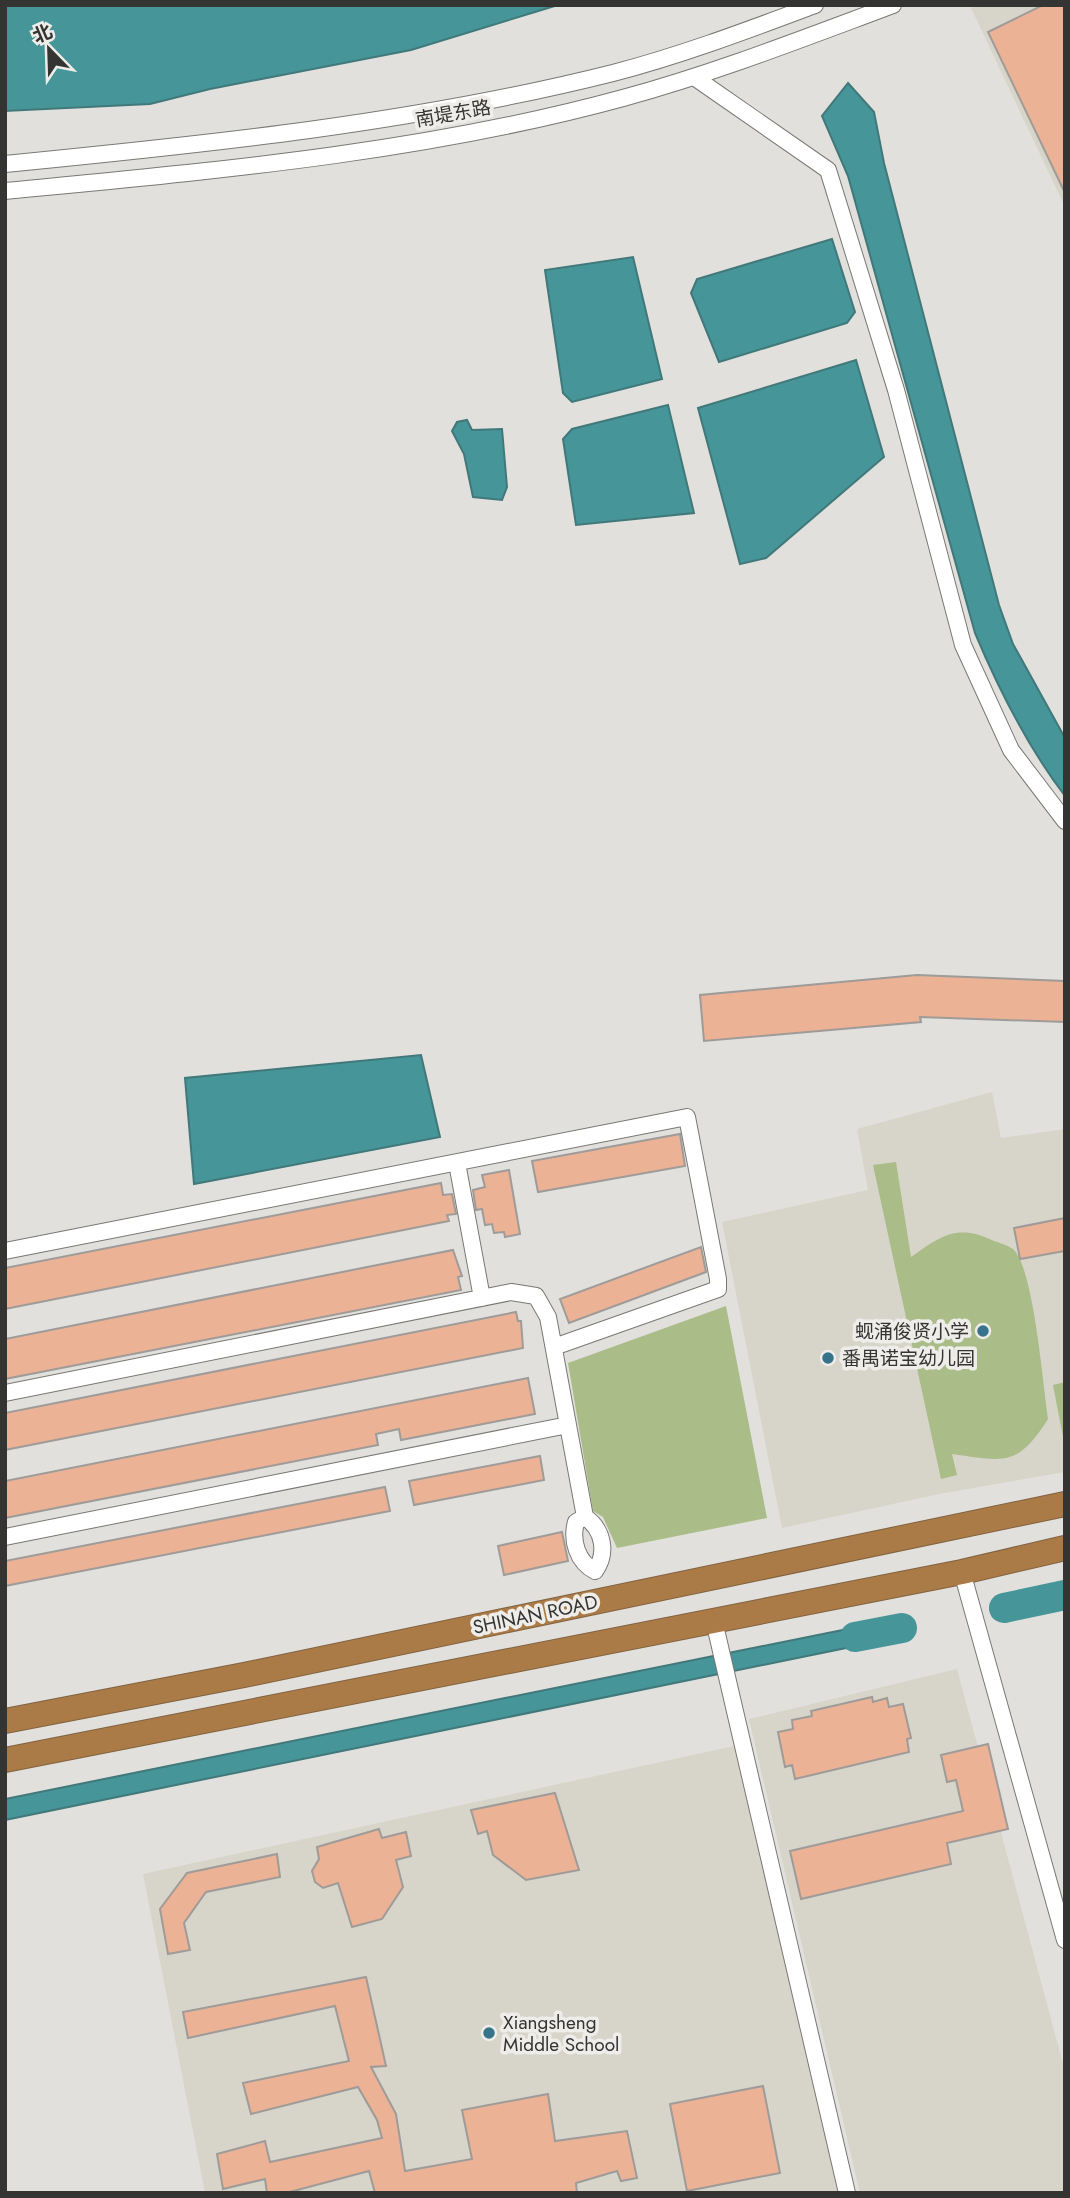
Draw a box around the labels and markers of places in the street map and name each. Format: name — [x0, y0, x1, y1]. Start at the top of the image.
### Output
place label: 蚬涌俊贤小学 — [855, 1318, 969, 1345]
marker: 蚬涌俊贤小学 — [975, 1323, 991, 1339]
place label: 番禺诺宝幼儿园 — [842, 1345, 975, 1372]
marker: 番禺诺宝幼儿园 — [820, 1350, 836, 1366]
place label: Xiangsheng Middle School — [503, 2009, 619, 2058]
marker: Xiangsheng Middle School — [481, 2025, 497, 2041]

